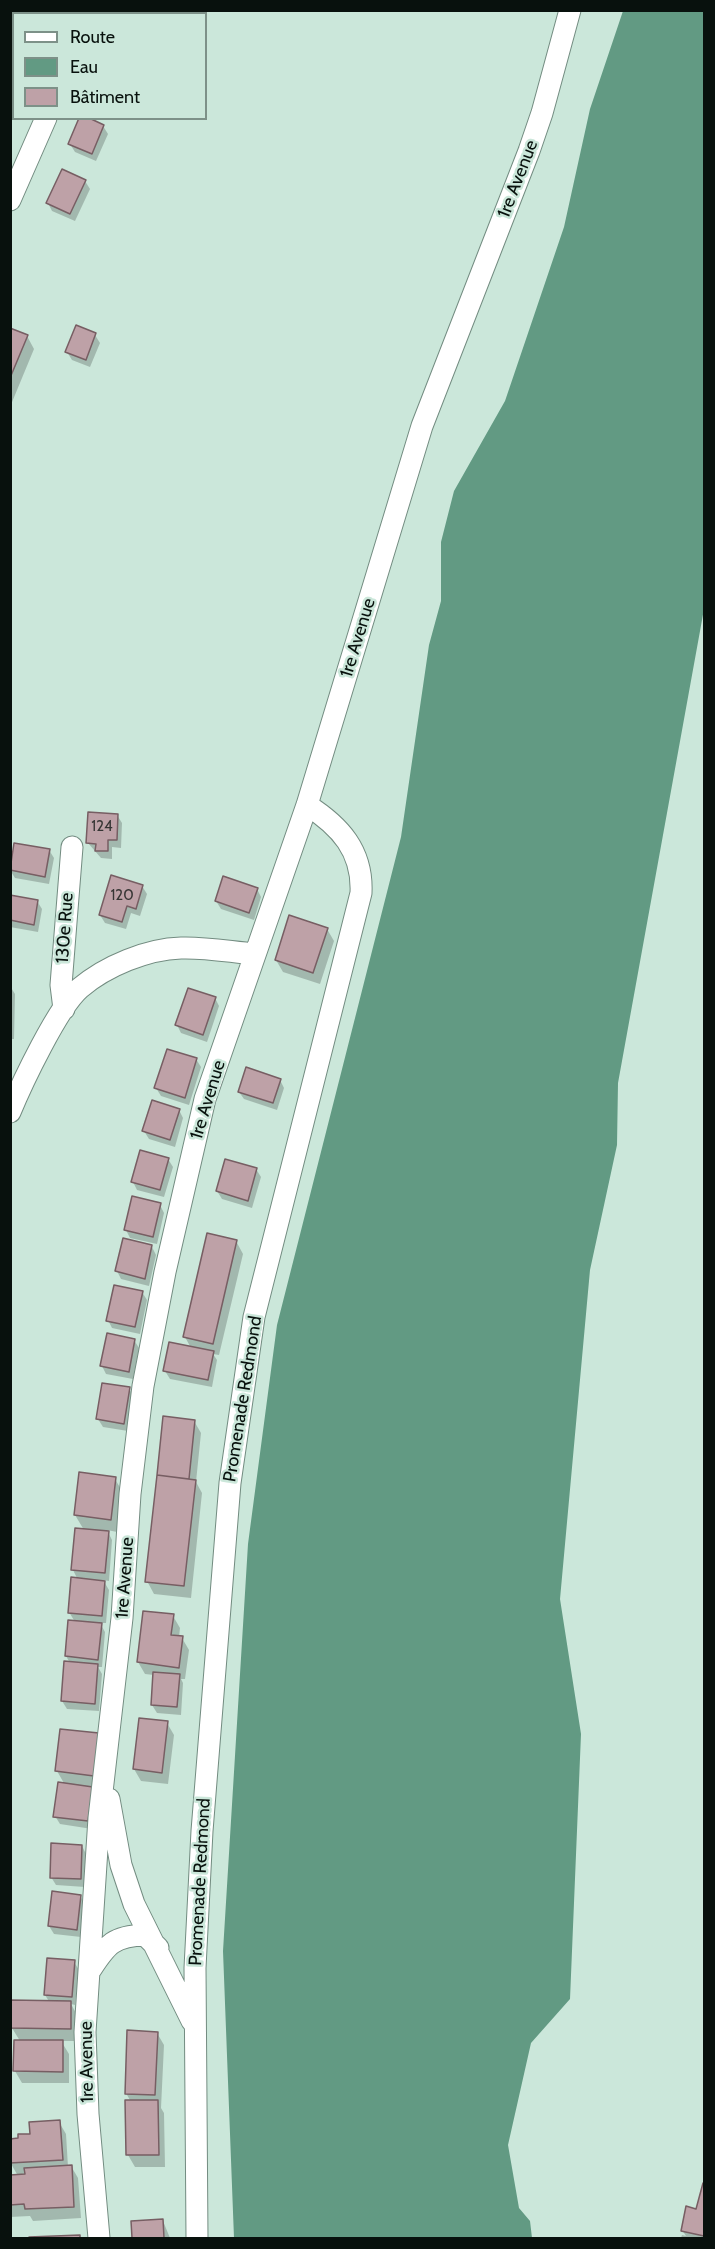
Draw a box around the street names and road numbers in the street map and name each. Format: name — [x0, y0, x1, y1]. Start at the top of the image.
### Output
street label: 1re Avenue — [493, 137, 543, 221]
street label: 1re Avenue — [336, 596, 380, 680]
street label: 130e Rue — [52, 892, 78, 964]
street label: 1re Avenue — [186, 1058, 230, 1142]
street label: Promenade Redmond — [219, 1314, 267, 1484]
street label: 1re Avenue — [111, 1537, 139, 1619]
street label: Promenade Redmond — [185, 1798, 215, 1966]
street label: 1re Avenue — [75, 2021, 99, 2103]

